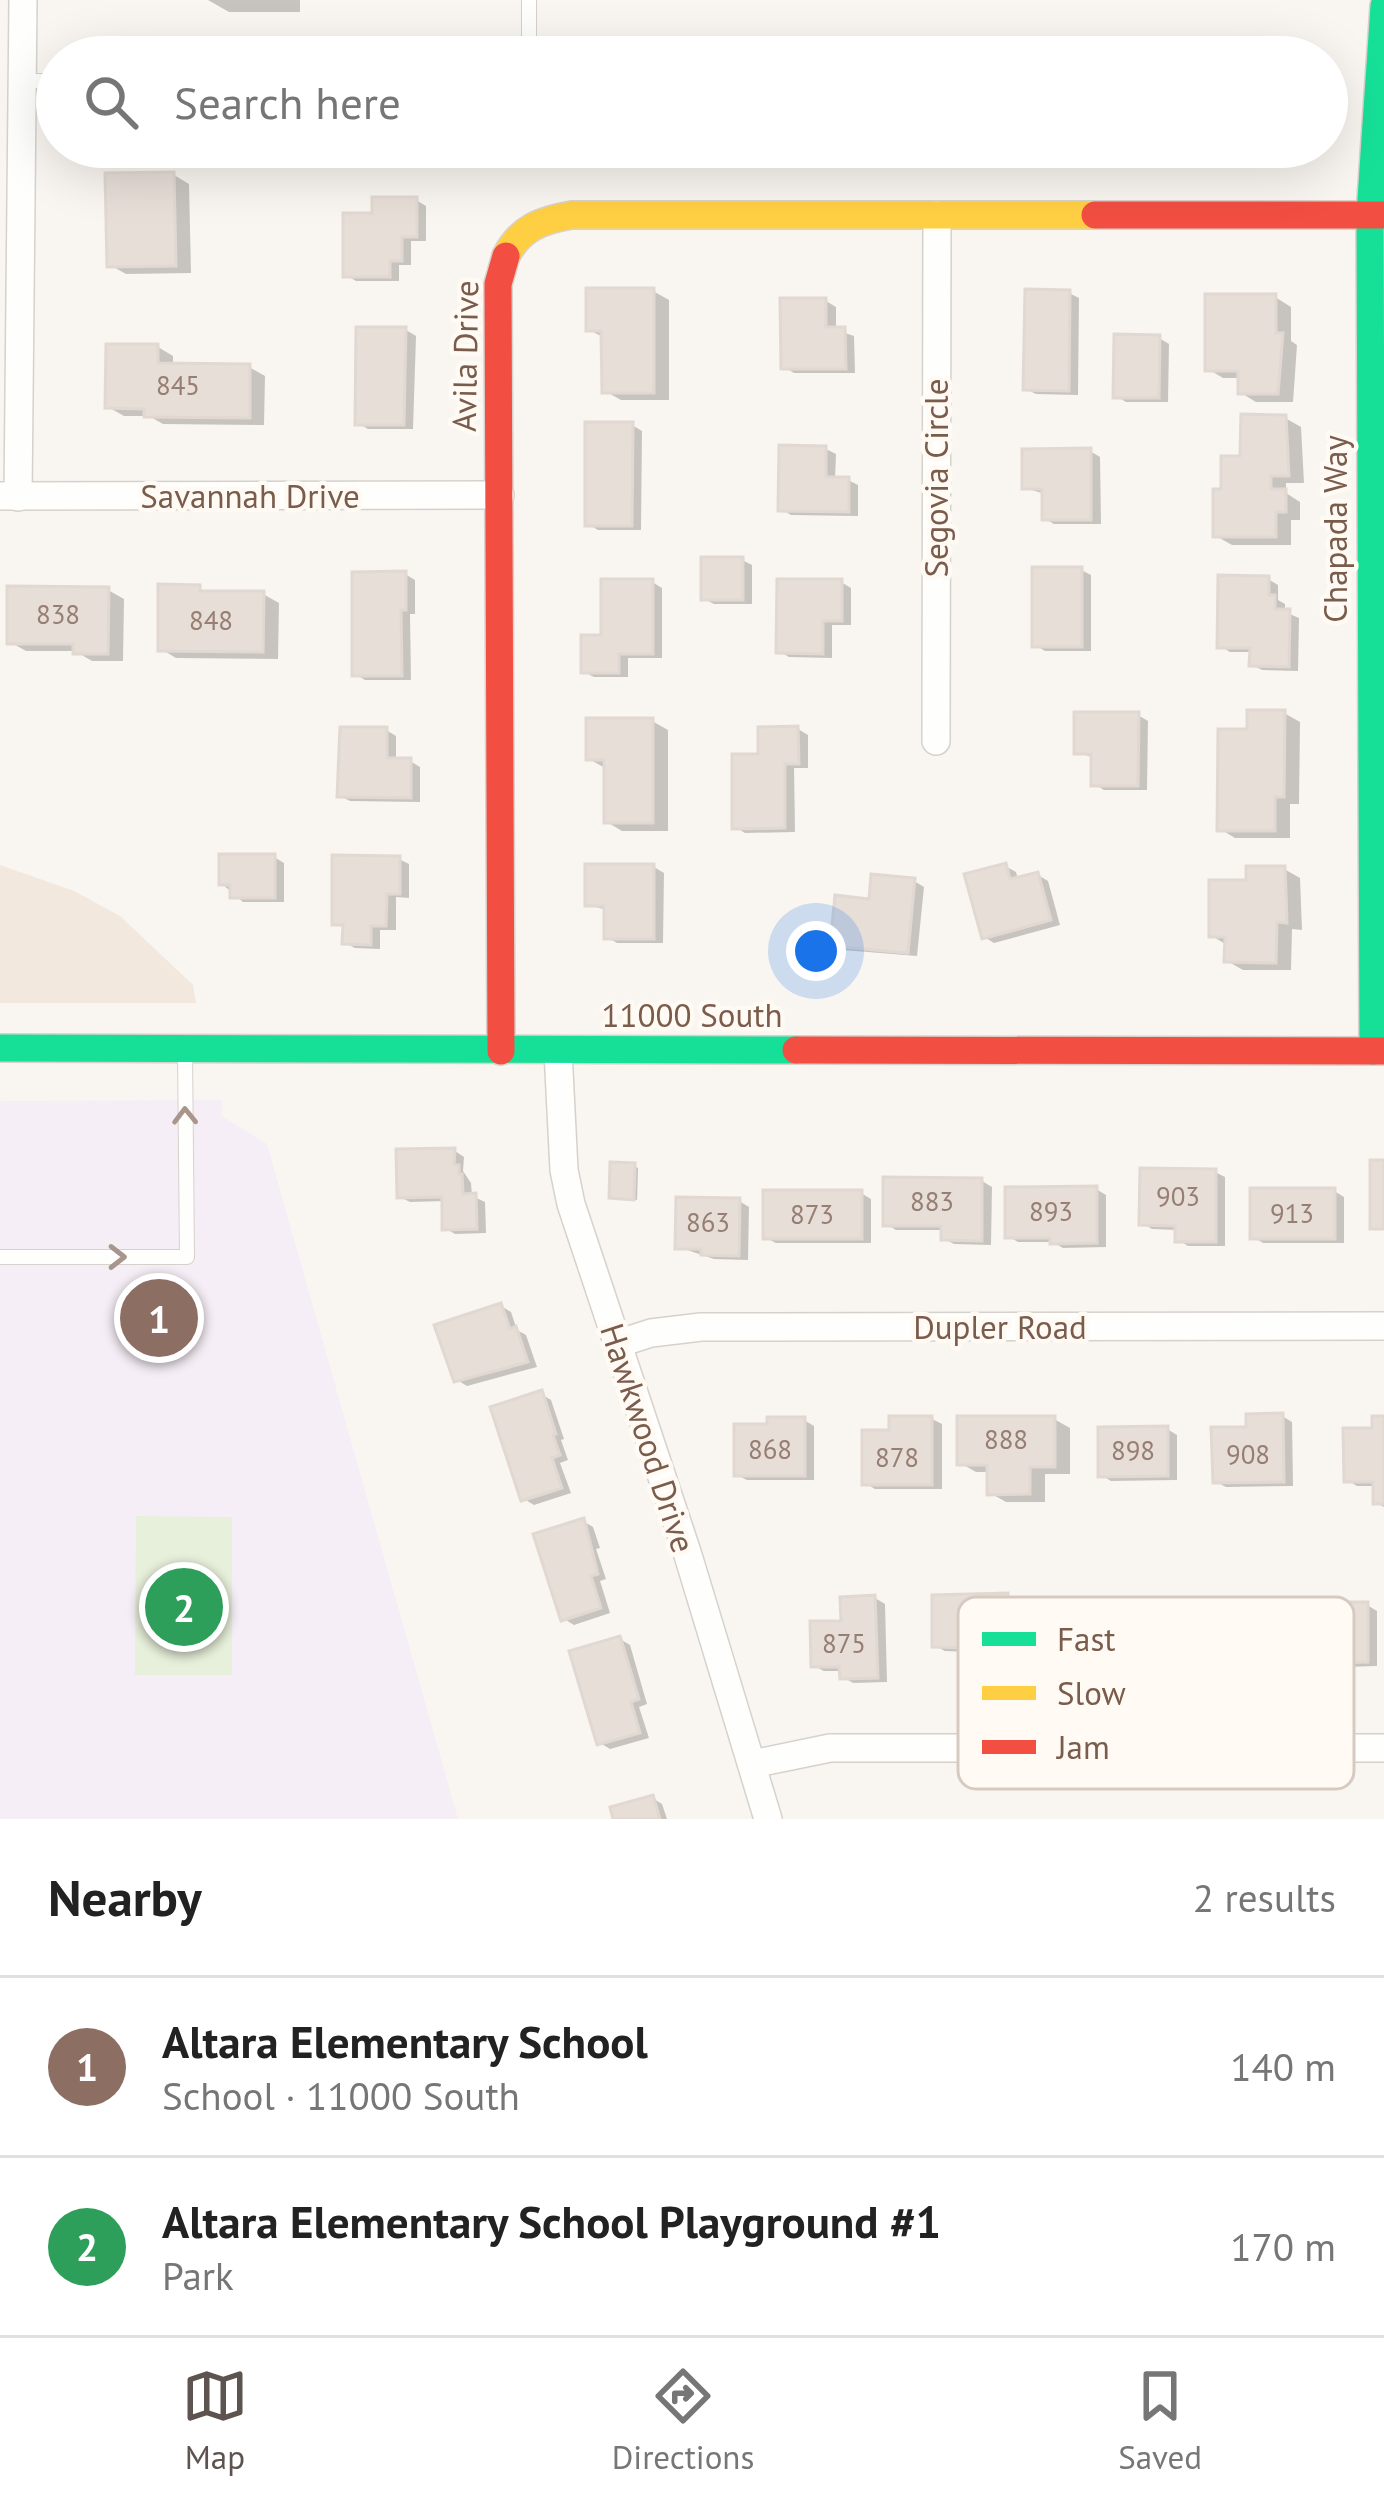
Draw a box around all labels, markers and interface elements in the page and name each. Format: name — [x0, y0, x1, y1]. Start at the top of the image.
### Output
search box — [36, 36, 1348, 168]
icon: search — [78, 69, 144, 135]
text: Search here — [174, 73, 401, 131]
street label: Avila Drive — [442, 280, 487, 432]
house number: 845 — [156, 368, 200, 402]
street label: Segovia Circle — [914, 378, 957, 578]
street label: Chapada Way — [1313, 435, 1356, 623]
street label: Savannah Drive — [140, 474, 360, 517]
house number: 838 — [36, 597, 80, 631]
house number: 848 — [189, 603, 233, 637]
your location — [786, 921, 846, 981]
street label: 11000 South — [602, 993, 782, 1036]
one-way arrow — [172, 1106, 198, 1124]
house number: 903 — [1156, 1179, 1200, 1213]
house number: 883 — [910, 1184, 954, 1218]
house number: 893 — [1029, 1194, 1073, 1228]
house number: 913 — [1270, 1196, 1314, 1230]
house number: 873 — [790, 1197, 834, 1231]
house number: 863 — [686, 1205, 730, 1239]
one-way arrow — [109, 1244, 127, 1270]
pin: 1 — [120, 1273, 198, 1363]
street label: Dupler Road — [913, 1305, 1087, 1348]
street label: Hawkwood Drive — [591, 1318, 706, 1558]
house number: 888 — [984, 1422, 1028, 1456]
house number: 868 — [748, 1432, 792, 1466]
house number: 898 — [1111, 1433, 1155, 1467]
house number: 908 — [1226, 1437, 1270, 1471]
house number: 878 — [875, 1440, 919, 1474]
pin: 2 — [145, 1562, 223, 1652]
legend — [958, 1597, 1354, 1789]
text: Fast — [1057, 1617, 1116, 1660]
house number: 875 — [822, 1626, 866, 1660]
text: Slow — [1057, 1671, 1126, 1714]
text: Jam — [1055, 1725, 1110, 1768]
text: Nearby — [48, 1864, 202, 1930]
text: 2 results — [1193, 1872, 1336, 1923]
text: Altara Elementary School — [162, 2012, 648, 2070]
text: 1 — [76, 2041, 98, 2092]
text: 140 m — [1230, 2041, 1336, 2092]
text: School · 11000 South — [162, 2070, 520, 2121]
text: Altara Elementary School Playground #1 — [162, 2192, 941, 2250]
text: 2 — [76, 2221, 98, 2272]
text: 170 m — [1230, 2221, 1336, 2272]
text: Park — [162, 2250, 234, 2301]
tab: Map — [182, 2363, 248, 2478]
tab: Directions — [612, 2363, 754, 2478]
tab: Saved — [1118, 2363, 1202, 2478]

